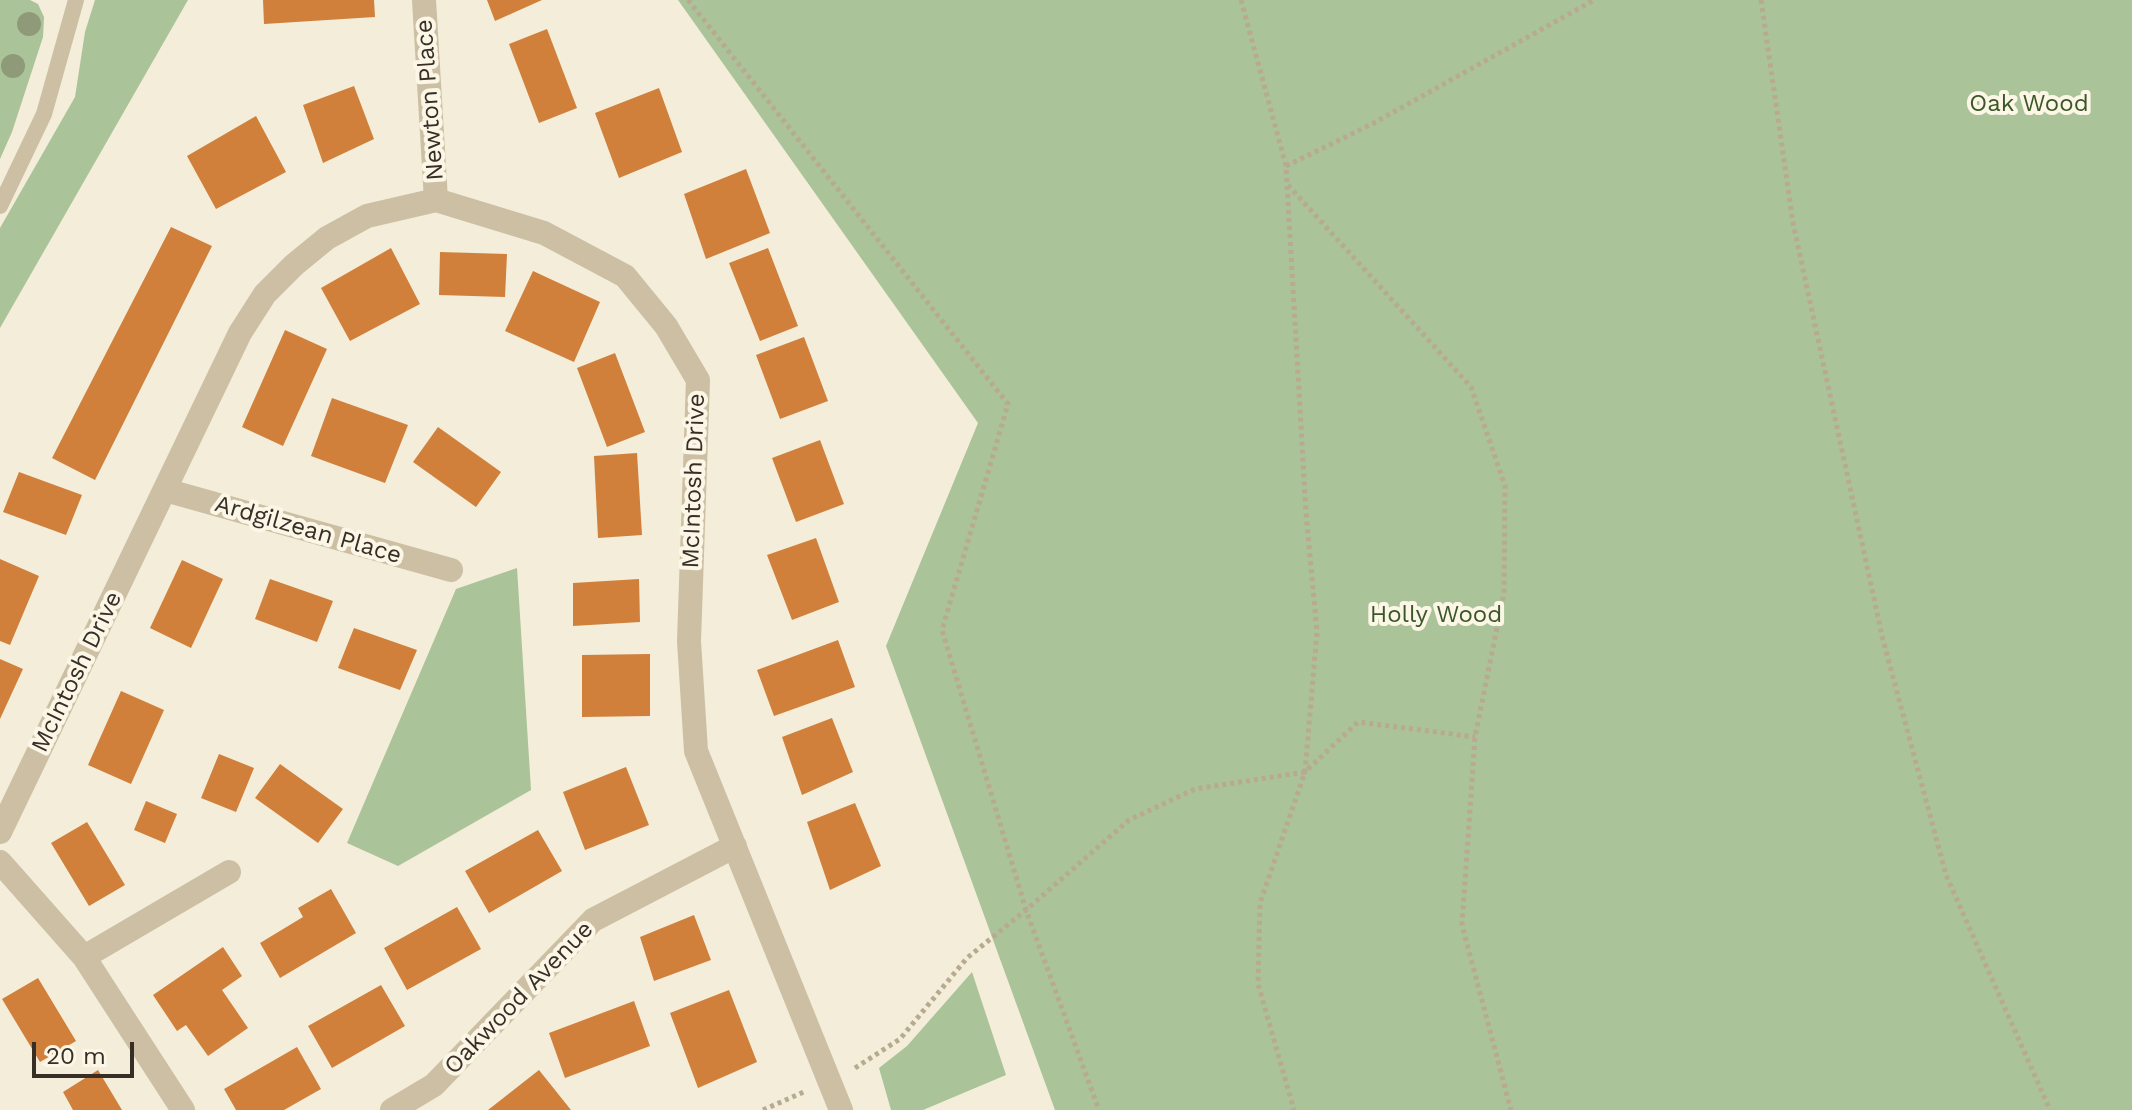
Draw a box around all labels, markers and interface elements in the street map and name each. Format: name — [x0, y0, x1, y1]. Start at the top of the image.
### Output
street label: Newton Place — [410, 18, 450, 182]
park label: Oak Wood — [1969, 90, 2089, 118]
street label: McIntosh Drive — [677, 393, 711, 569]
street label: Ardgilzean Place — [211, 490, 405, 570]
street label: McIntosh Drive — [26, 587, 128, 757]
park label: Holly Wood — [1370, 601, 1502, 629]
street label: Oakwood Avenue — [439, 915, 599, 1081]
scale bar — [36, 1026, 138, 1076]
text: 20 m — [46, 1042, 106, 1070]

